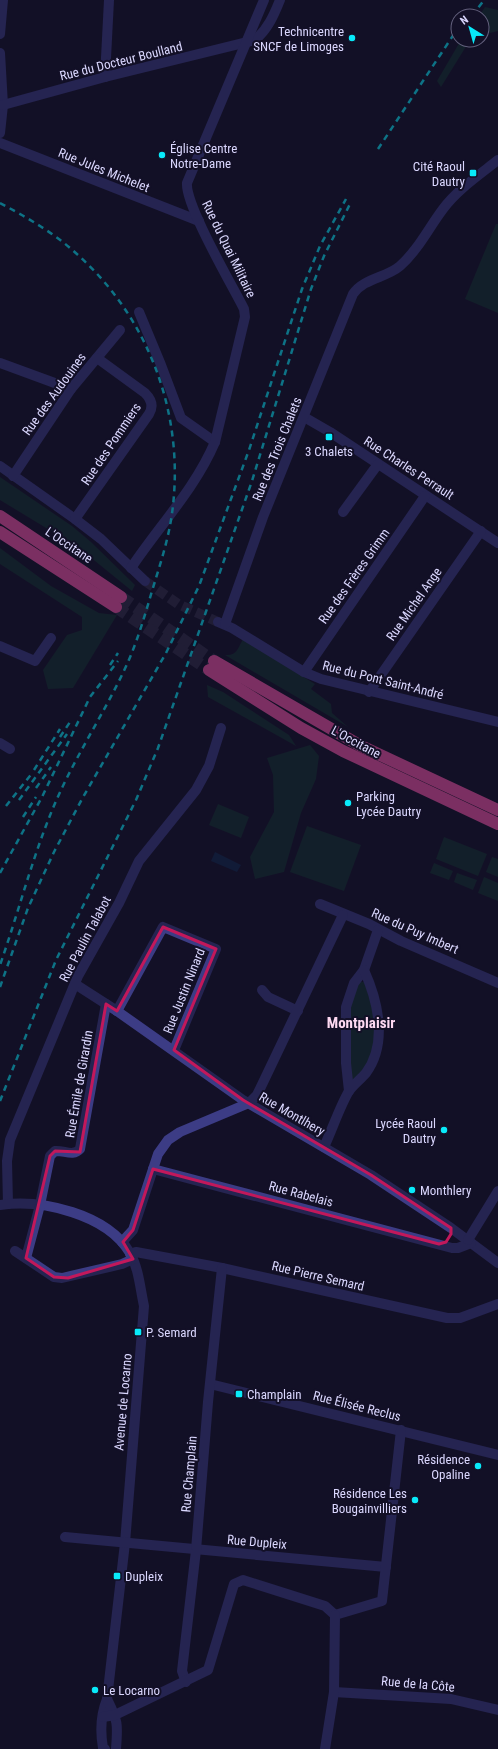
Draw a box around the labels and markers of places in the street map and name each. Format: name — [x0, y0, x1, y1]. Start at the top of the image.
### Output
place label: Technicentre SNCF de Limoges — [253, 24, 344, 54]
marker: Technicentre SNCF de Limoges — [347, 33, 357, 43]
place label: Église Centre Notre-Dame — [170, 141, 237, 171]
marker: Église Centre Notre-Dame — [157, 150, 167, 160]
place label: Cité Raoul Dautry — [413, 159, 466, 189]
marker: Cité Raoul Dautry — [468, 168, 478, 178]
marker: 3 Chalets — [324, 432, 334, 442]
place label: 3 Chalets — [305, 444, 353, 459]
place label: Parking Lycée Dautry — [356, 789, 422, 819]
marker: Parking Lycée Dautry — [343, 798, 353, 808]
place label: Lycée Raoul Dautry — [375, 1116, 437, 1146]
marker: Lycée Raoul Dautry — [439, 1125, 449, 1135]
place label: Monthlery — [420, 1183, 472, 1198]
marker: Monthlery — [407, 1185, 417, 1195]
place label: P. Semard — [146, 1325, 197, 1340]
marker: P. Semard — [133, 1327, 143, 1337]
place label: Champlain — [247, 1387, 302, 1402]
marker: Champlain — [234, 1389, 244, 1399]
place label: Résidence Opaline — [417, 1452, 470, 1482]
marker: Résidence Opaline — [473, 1461, 483, 1471]
place label: Résidence Les Bougainvilliers — [332, 1486, 407, 1516]
marker: Résidence Les Bougainvilliers — [410, 1495, 420, 1505]
place label: Dupleix — [125, 1569, 163, 1584]
marker: Dupleix — [112, 1571, 122, 1581]
place label: Le Locarno — [103, 1683, 160, 1698]
marker: Le Locarno — [90, 1685, 100, 1695]

